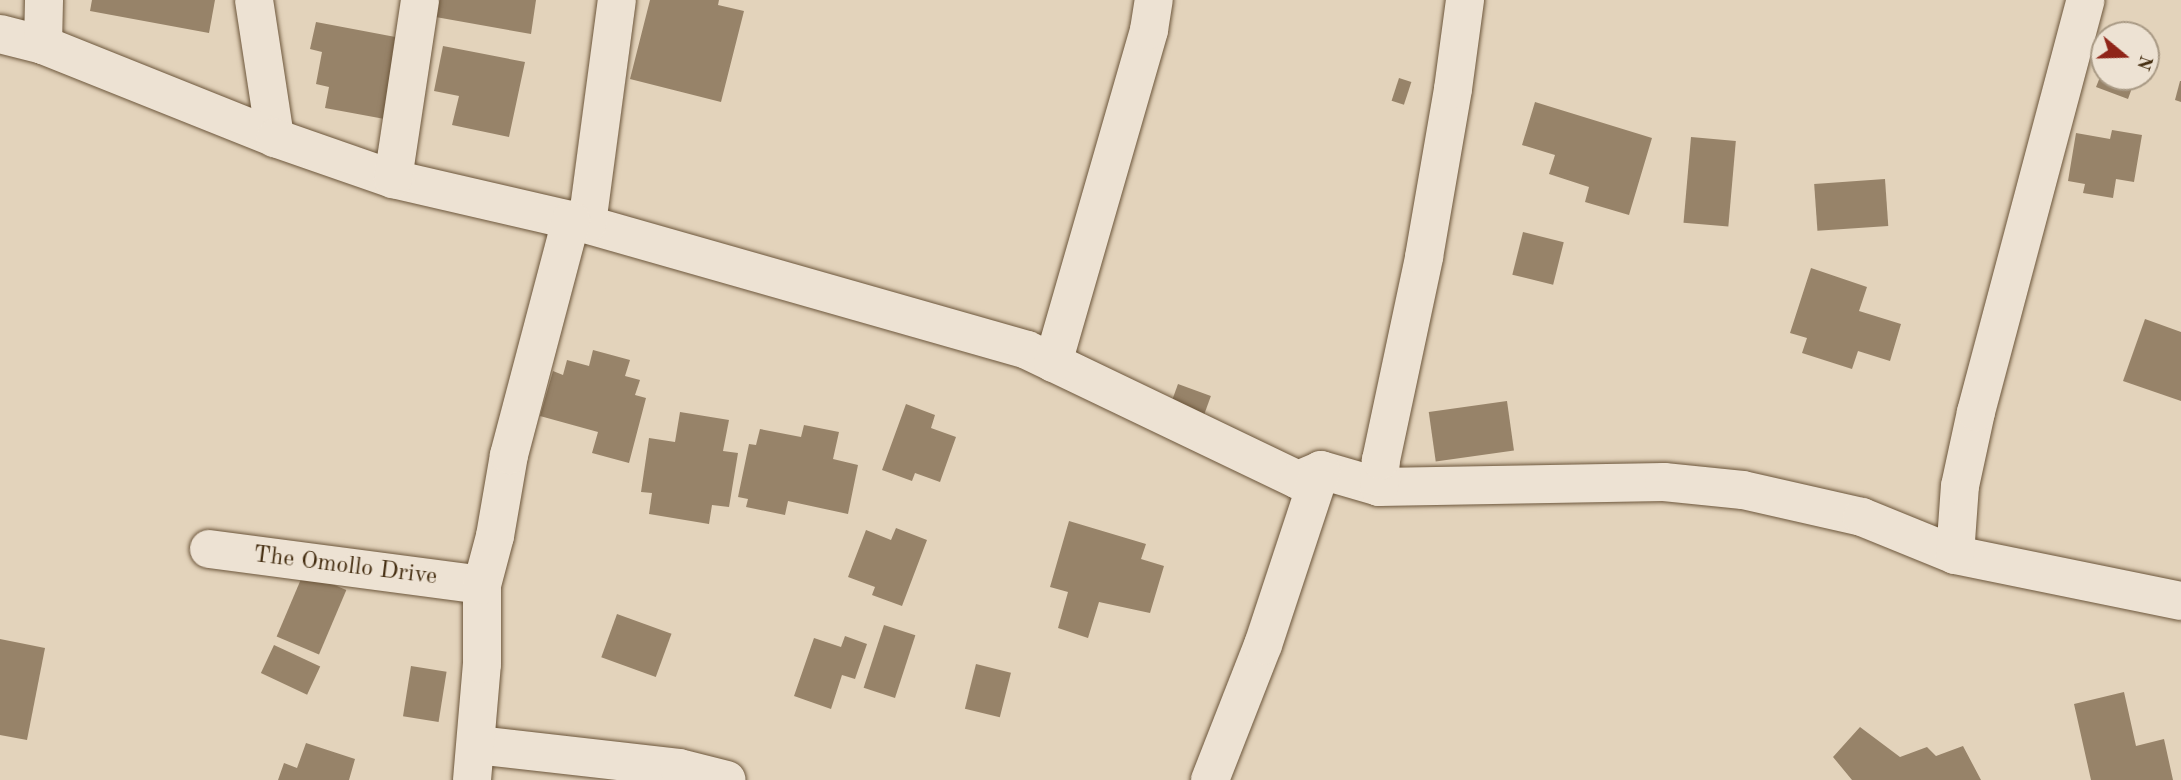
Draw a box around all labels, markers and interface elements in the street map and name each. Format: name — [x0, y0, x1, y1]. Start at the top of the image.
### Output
north arrow — [2090, 21, 2160, 91]
text: N — [2132, 52, 2155, 72]
street label: The Omollo Drive — [251, 541, 439, 593]

